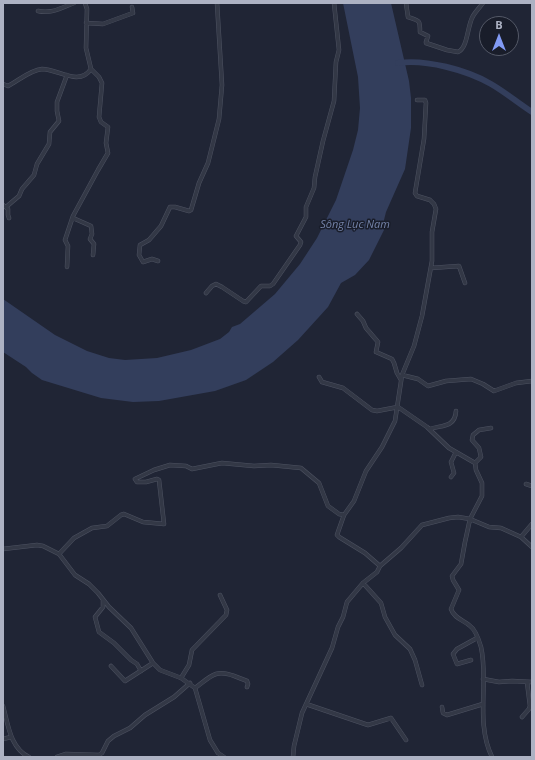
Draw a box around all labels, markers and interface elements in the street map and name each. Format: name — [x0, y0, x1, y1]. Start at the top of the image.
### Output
north arrow — [479, 16, 519, 56]
text: B — [495, 17, 503, 32]
water label: Sông Lục Nam — [320, 218, 390, 232]

